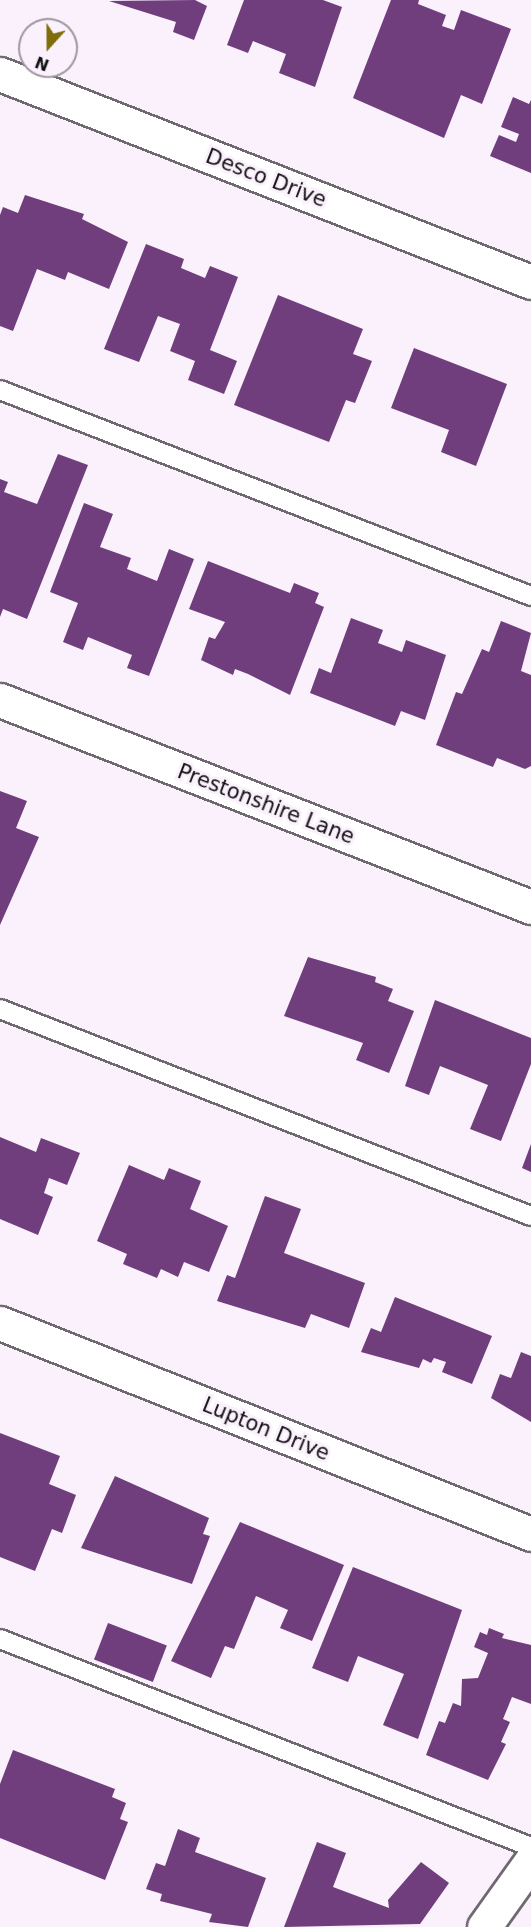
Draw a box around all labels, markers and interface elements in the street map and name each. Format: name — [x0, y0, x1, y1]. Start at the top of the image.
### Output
north arrow — [18, 18, 78, 78]
text: N — [32, 52, 52, 75]
street label: Desco Drive — [202, 143, 330, 213]
street label: Prestonshire Lane — [174, 759, 358, 849]
street label: Lupton Drive — [199, 1392, 333, 1466]

